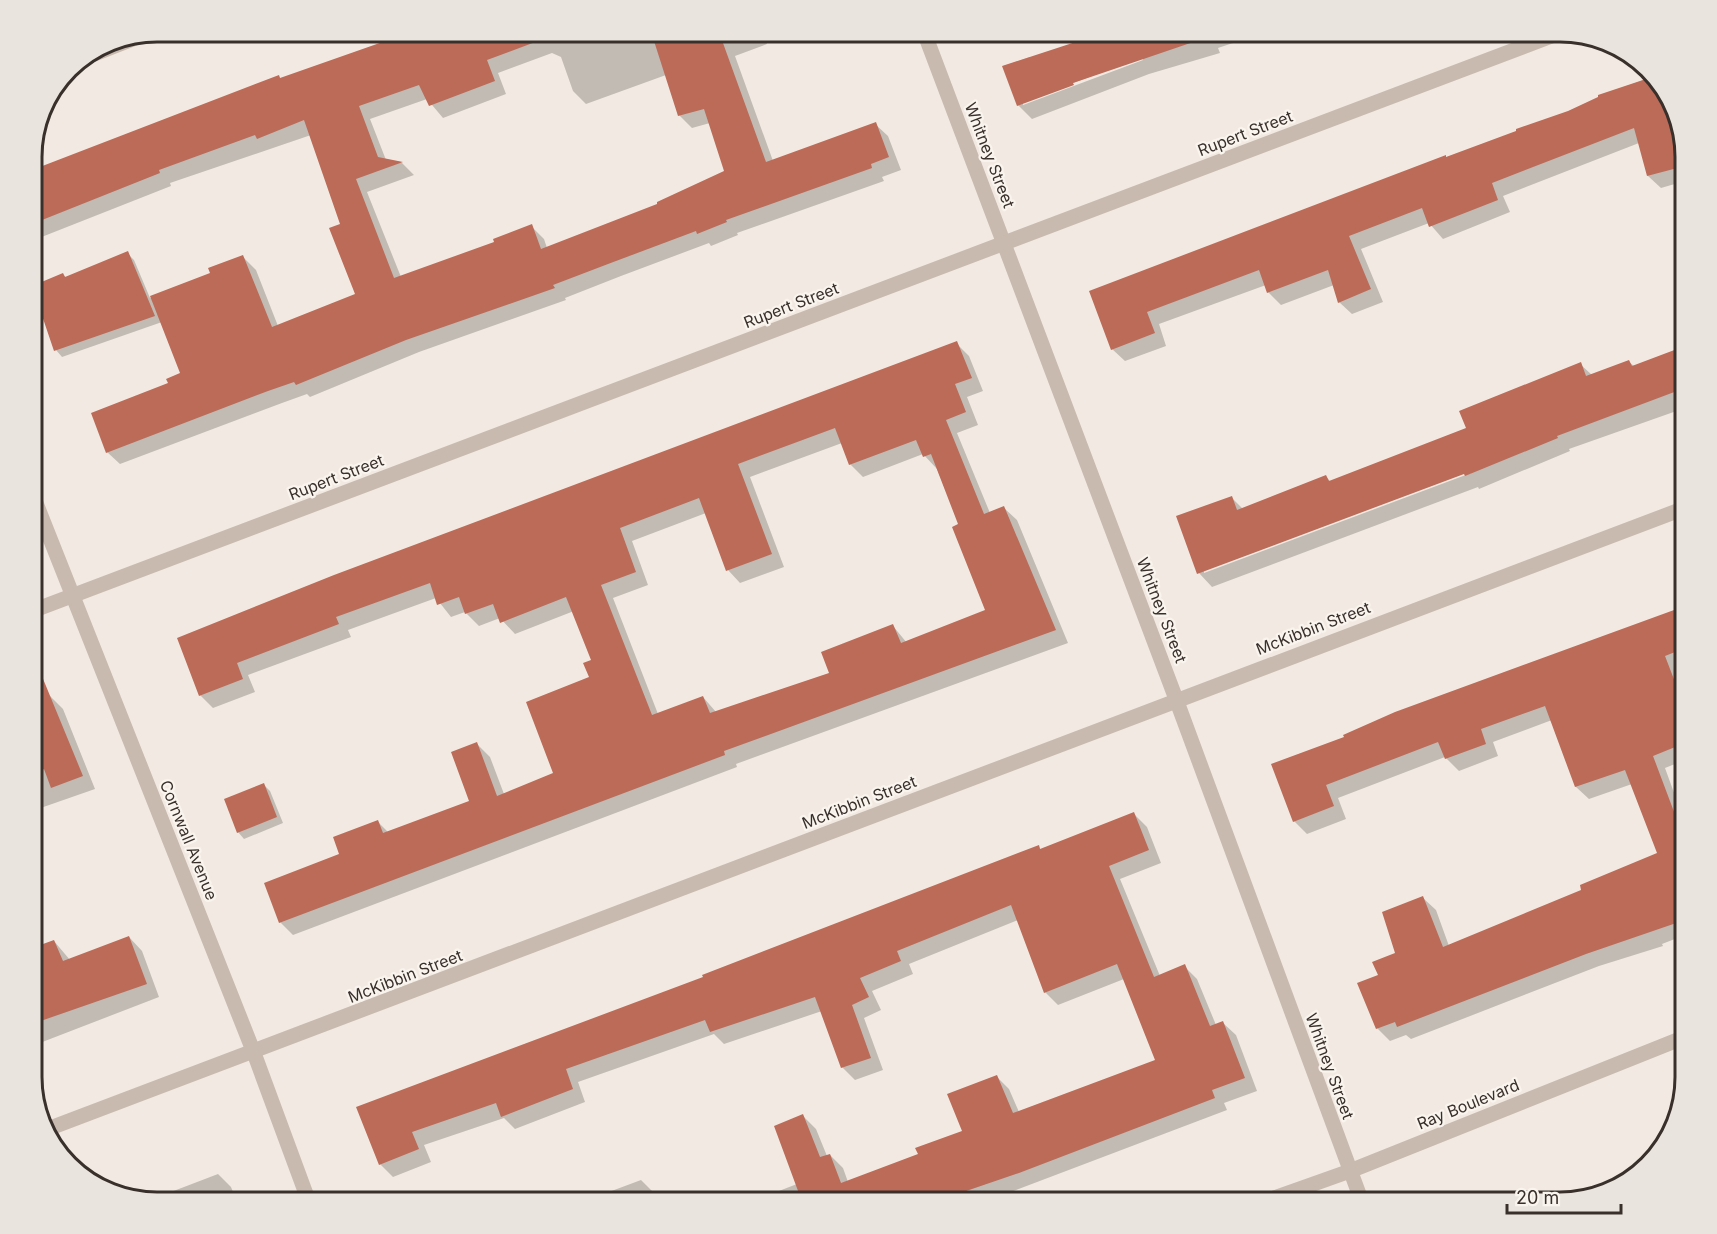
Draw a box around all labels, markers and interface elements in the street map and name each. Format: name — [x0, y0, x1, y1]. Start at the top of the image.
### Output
street label: Whitney Street — [961, 99, 1019, 211]
street label: Rupert Street — [1195, 106, 1295, 160]
street label: Rupert Street — [741, 278, 841, 332]
street label: Rupert Street — [286, 450, 386, 504]
street label: Whitney Street — [1133, 554, 1191, 666]
street label: McKibbin Street — [1253, 597, 1373, 659]
street label: McKibbin Street — [799, 771, 919, 833]
street label: Cornwall Avenue — [156, 777, 222, 903]
street label: McKibbin Street — [345, 945, 465, 1007]
street label: Whitney Street — [1302, 1010, 1358, 1122]
street label: Ray Boulevard — [1414, 1074, 1522, 1134]
scale bar — [1507, 1177, 1621, 1215]
text: 20 m — [1516, 1187, 1559, 1208]

